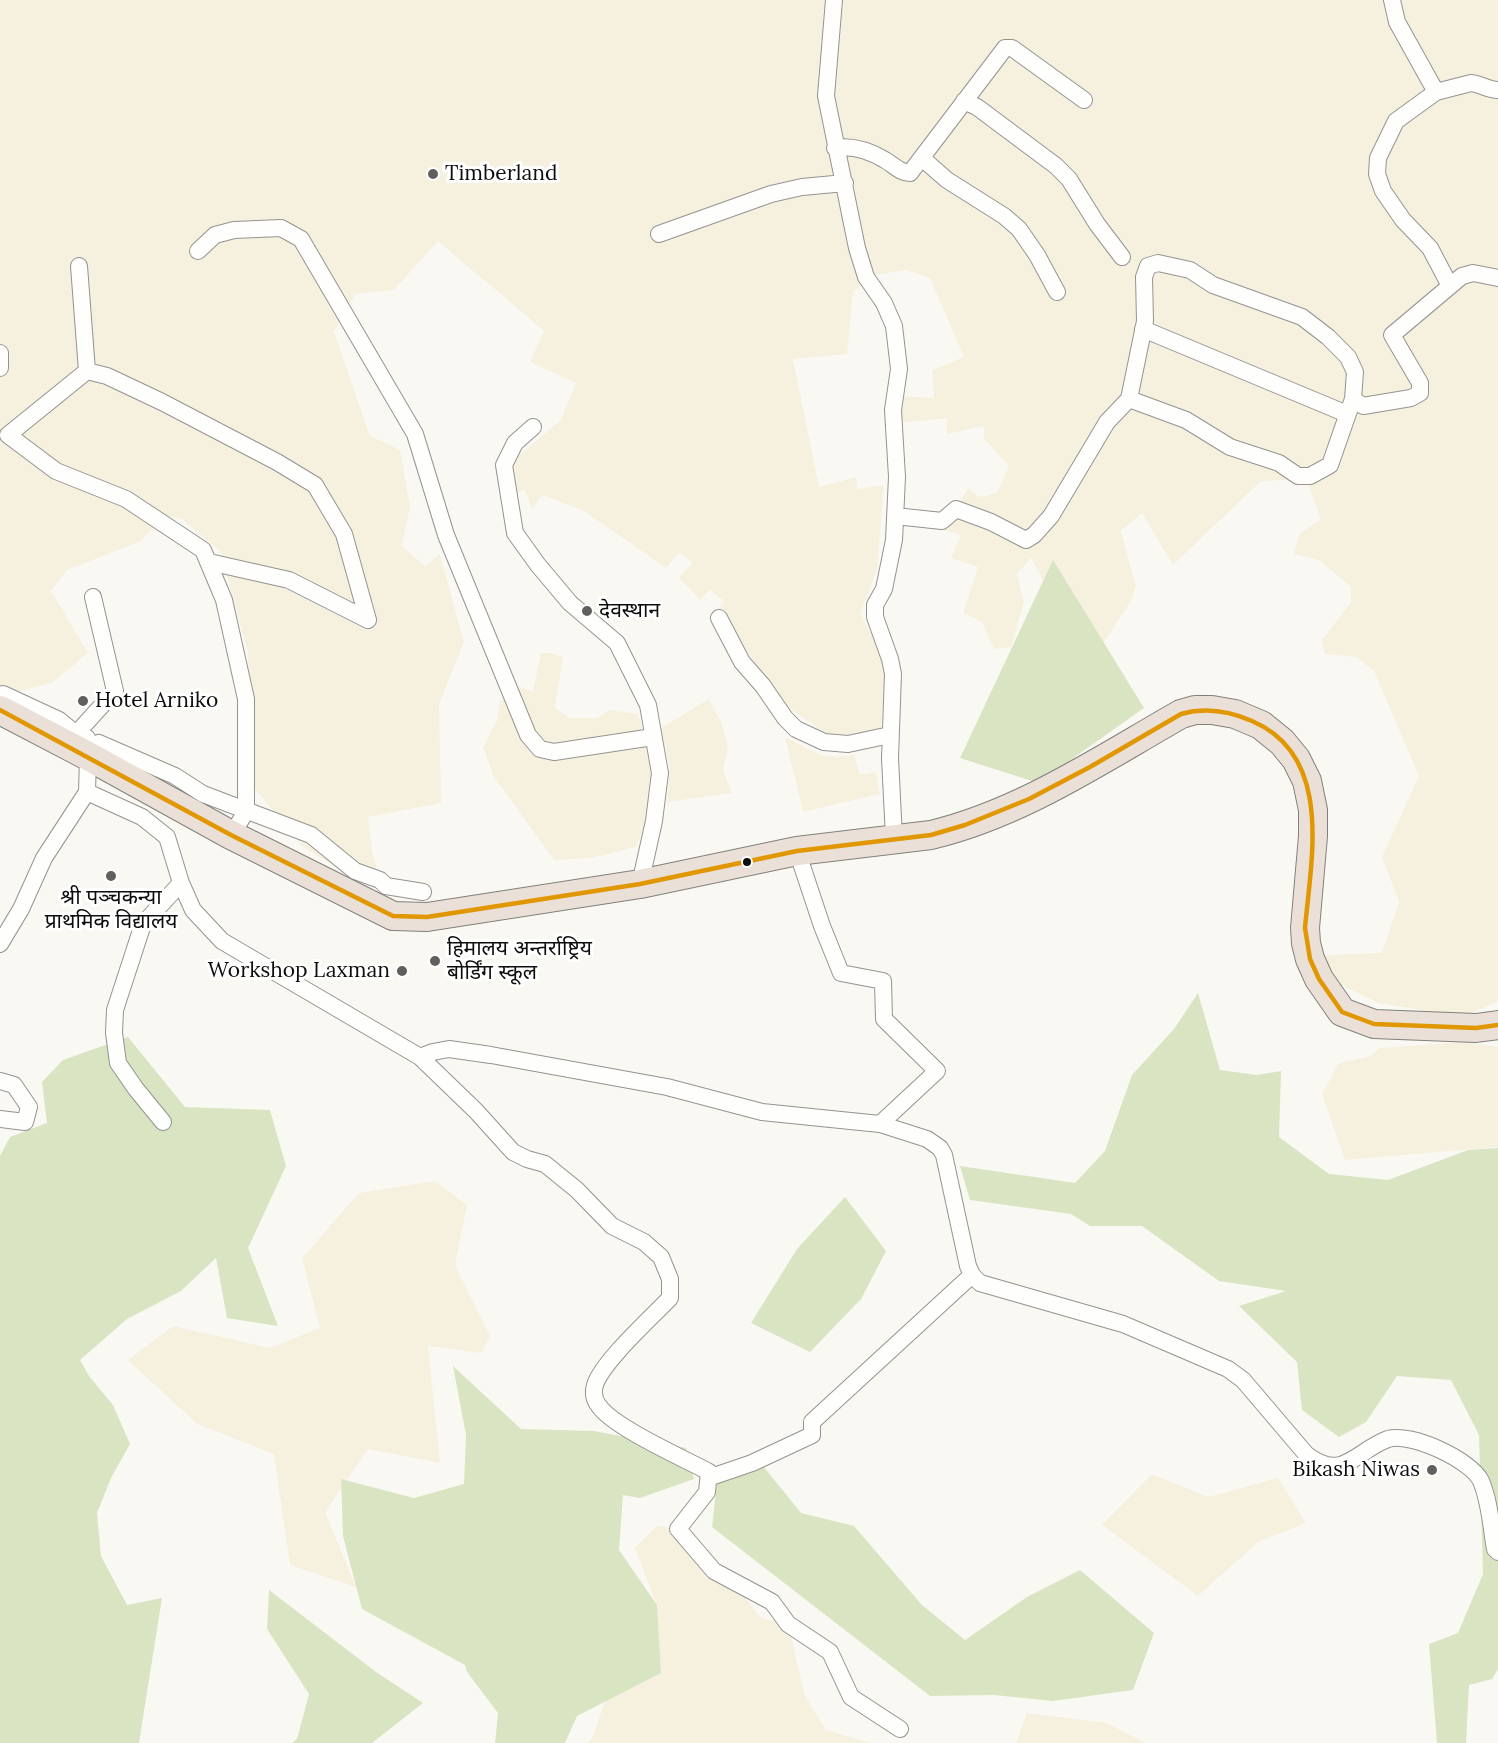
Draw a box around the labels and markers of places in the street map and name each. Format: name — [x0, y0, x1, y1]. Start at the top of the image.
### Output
place label: Timberland — [445, 161, 558, 187]
marker: Timberland — [426, 167, 440, 181]
place label: देवस्थान — [599, 598, 660, 624]
marker: देवस्थान — [580, 604, 594, 618]
place label: Hotel Arniko — [95, 688, 218, 714]
marker: Hotel Arniko — [76, 694, 90, 708]
unlabelled marker — [741, 856, 753, 868]
marker: श्री पञ्चकन्या प्राथमिक विद्यालय — [104, 869, 118, 883]
place label: श्री पञ्चकन्या प्राथमिक विद्यालय — [45, 885, 177, 935]
place label: हिमालय अन्तर्राष्ट्रिय बोर्डिंग स्कूल — [447, 936, 592, 986]
marker: हिमालय अन्तर्राष्ट्रिय बोर्डिंग स्कूल — [428, 954, 442, 968]
place label: Workshop Laxman — [208, 958, 390, 984]
marker: Workshop Laxman — [395, 964, 409, 978]
place label: Bikash Niwas — [1292, 1457, 1420, 1483]
marker: Bikash Niwas — [1425, 1463, 1439, 1477]

